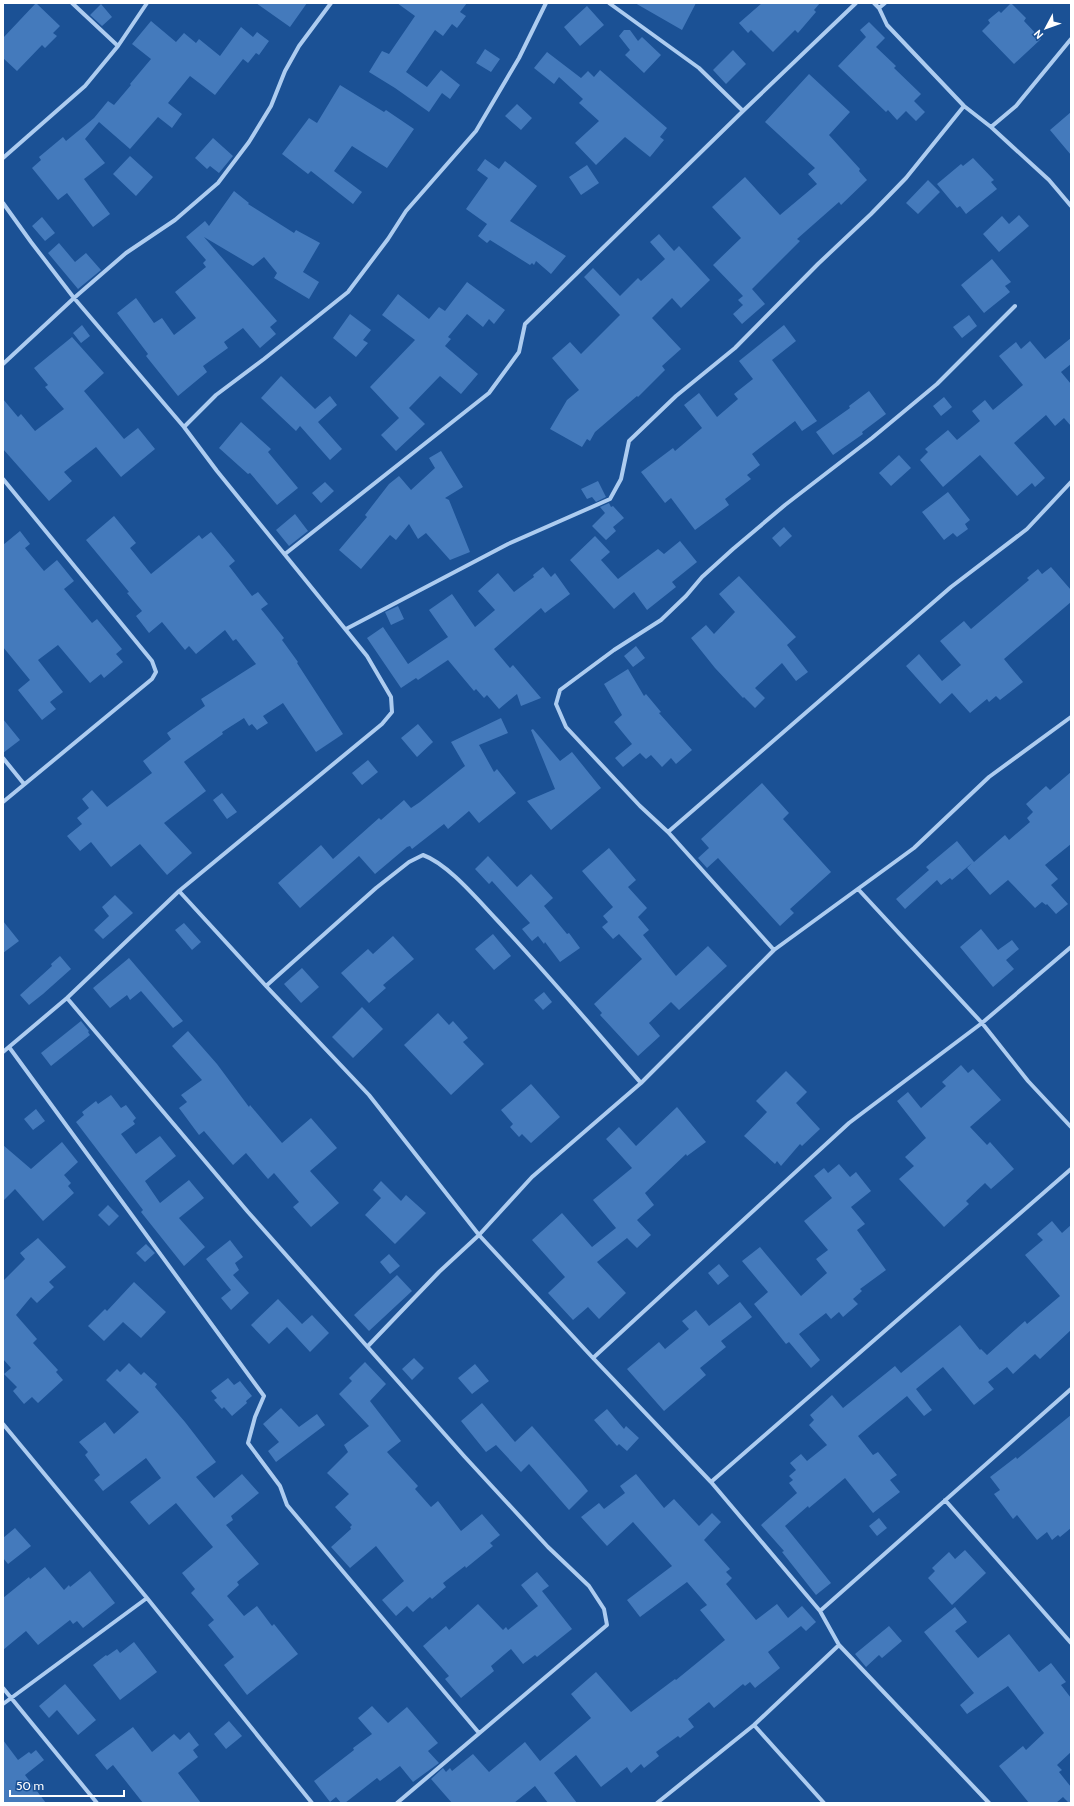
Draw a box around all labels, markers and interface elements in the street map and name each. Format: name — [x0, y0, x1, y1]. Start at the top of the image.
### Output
north arrow — [1026, 8, 1066, 48]
text: N — [1031, 27, 1046, 42]
scale bar — [10, 1772, 124, 1798]
text: 50 m — [16, 1778, 44, 1793]

